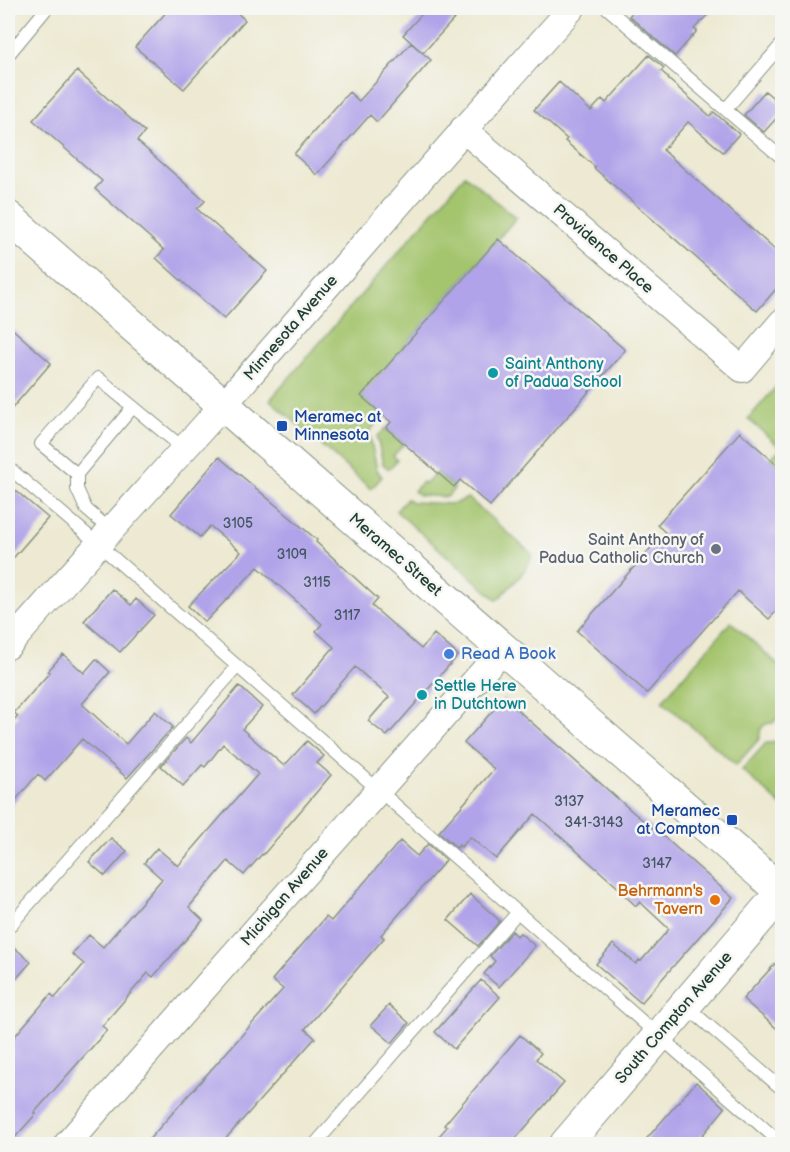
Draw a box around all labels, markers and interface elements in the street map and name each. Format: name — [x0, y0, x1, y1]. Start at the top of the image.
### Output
street label: Providence Place — [549, 200, 657, 298]
street label: Minnesota Avenue — [240, 271, 342, 385]
place label: Saint Anthony of Padua School — [505, 355, 622, 392]
marker: Saint Anthony of Padua School — [486, 366, 500, 380]
place label: Meramec at Minnesota — [294, 408, 381, 445]
marker: Meramec at Minnesota — [275, 419, 289, 433]
street label: Meramec Street — [345, 509, 445, 601]
house number: 3105 — [223, 515, 253, 532]
place label: Saint Anthony of Padua Catholic Church — [539, 531, 704, 568]
marker: Saint Anthony of Padua Catholic Church — [709, 542, 723, 556]
house number: 3109 — [277, 546, 307, 563]
house number: 3115 — [303, 574, 331, 591]
house number: 3117 — [334, 607, 360, 624]
place label: Read A Book — [461, 645, 556, 664]
marker: Read A Book — [442, 647, 456, 661]
place label: Settle Here in Dutchtown — [434, 677, 527, 714]
marker: Settle Here in Dutchtown — [415, 688, 429, 702]
house number: 3137 — [554, 793, 584, 810]
place label: Meramec at Compton — [636, 802, 720, 839]
marker: Meramec at Compton — [725, 813, 739, 827]
house number: 341-3143 — [565, 814, 623, 831]
street label: Michigan Avenue — [237, 844, 333, 950]
house number: 3147 — [642, 855, 672, 872]
place label: Behrmann's Tavern — [617, 882, 703, 919]
marker: Behrmann's Tavern — [708, 893, 722, 907]
street label: South Compton Avenue — [611, 948, 737, 1088]

